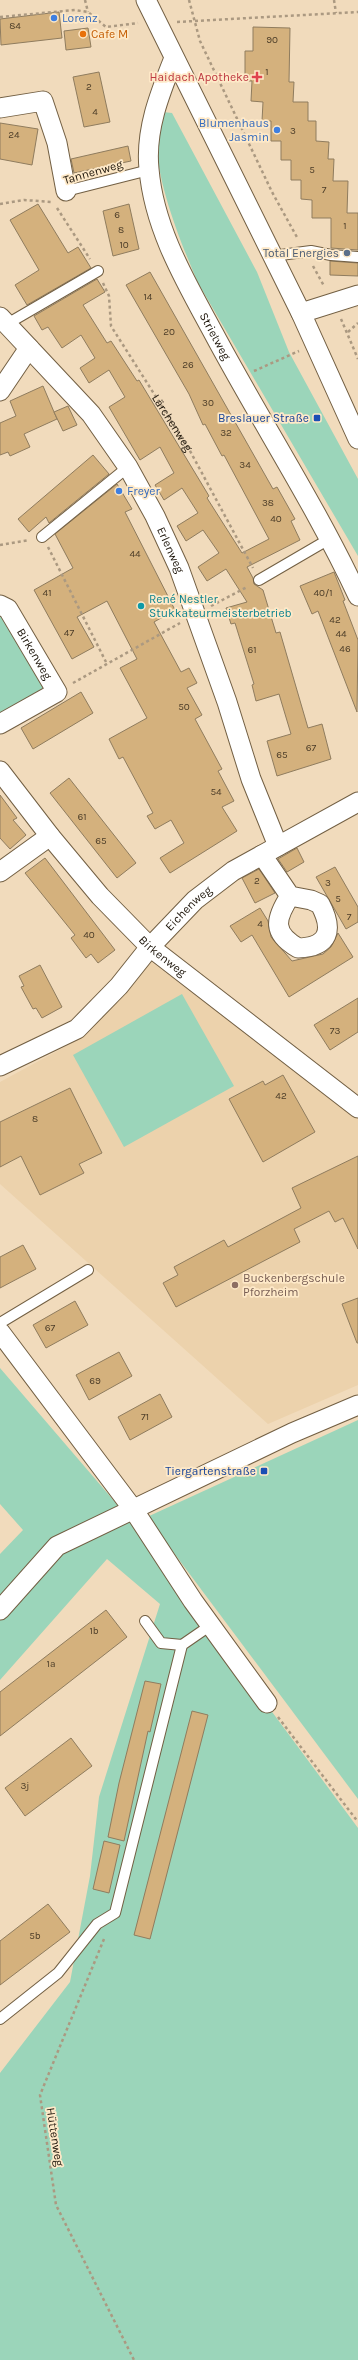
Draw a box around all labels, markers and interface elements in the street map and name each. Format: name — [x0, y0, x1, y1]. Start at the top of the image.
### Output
place label: Lorenz — [62, 11, 98, 25]
marker: Lorenz — [49, 13, 59, 23]
house number: 84 — [9, 20, 21, 32]
place label: Cafe M — [91, 27, 128, 41]
marker: Cafe M — [78, 29, 88, 39]
house number: 90 — [266, 34, 278, 46]
house number: 1 — [265, 66, 269, 78]
place label: Haidach Apotheke — [149, 70, 249, 84]
marker: Haidach Apotheke — [252, 72, 262, 82]
house number: 2 — [86, 81, 92, 93]
house number: 4 — [92, 106, 98, 118]
place label: Blumenhaus Jasmin — [199, 116, 269, 144]
marker: Blumenhaus Jasmin — [272, 125, 282, 135]
house number: 3 — [290, 125, 296, 137]
house number: 24 — [8, 129, 20, 141]
street label: Tannenweg — [62, 157, 125, 187]
house number: 5 — [309, 164, 315, 176]
house number: 7 — [322, 184, 327, 196]
house number: 6 — [114, 209, 120, 221]
house number: 1 — [343, 220, 347, 232]
house number: 8 — [118, 224, 124, 236]
house number: 10 — [119, 239, 129, 251]
place label: Total Energies — [263, 246, 339, 260]
marker: Total Energies — [342, 248, 352, 258]
house number: 14 — [144, 291, 153, 303]
street label: Strietweg — [197, 310, 234, 362]
house number: 20 — [163, 326, 175, 338]
house number: 26 — [182, 359, 194, 371]
street label: Lärchenweg — [149, 392, 196, 454]
house number: 30 — [202, 397, 214, 409]
place label: Breslauer Straße — [218, 411, 309, 425]
marker: Breslauer Straße — [312, 413, 322, 423]
house number: 32 — [220, 427, 232, 439]
house number: 34 — [239, 459, 251, 471]
place label: Freyer — [127, 484, 161, 498]
marker: Freyer — [114, 486, 124, 496]
house number: 38 — [262, 497, 274, 509]
house number: 40 — [270, 513, 282, 525]
street label: Erlenweg — [154, 525, 187, 575]
house number: 44 — [129, 548, 141, 560]
house number: 41 — [43, 587, 51, 599]
house number: 40/1 — [313, 587, 333, 599]
place label: René Nestler Stukkateurmeisterbetrieb — [149, 592, 292, 620]
marker: René Nestler Stukkateurmeisterbetrieb — [136, 601, 146, 611]
house number: 42 — [329, 614, 341, 626]
street label: Birkenweg — [14, 626, 55, 682]
house number: 47 — [64, 627, 74, 639]
house number: 44 — [335, 628, 347, 640]
house number: 46 — [339, 643, 351, 655]
house number: 61 — [247, 644, 257, 656]
house number: 50 — [178, 701, 190, 713]
house number: 67 — [306, 742, 317, 754]
house number: 65 — [276, 749, 288, 761]
house number: 54 — [210, 786, 222, 798]
house number: 61 — [77, 811, 87, 823]
house number: 65 — [95, 835, 107, 847]
house number: 2 — [254, 875, 260, 887]
house number: 3 — [325, 877, 331, 889]
street label: Eichenweg — [162, 883, 215, 934]
house number: 5 — [335, 893, 341, 905]
house number: 7 — [347, 911, 352, 923]
house number: 4 — [257, 918, 263, 930]
house number: 40 — [83, 929, 95, 941]
street label: Birkenweg — [136, 933, 189, 980]
house number: 73 — [330, 1025, 340, 1037]
house number: 42 — [275, 1090, 287, 1102]
house number: 8 — [32, 1113, 38, 1125]
place label: Buckenbergschule Pforzheim — [243, 1271, 345, 1299]
marker: Buckenbergschule Pforzheim — [230, 1280, 240, 1290]
house number: 67 — [45, 1322, 56, 1334]
house number: 69 — [89, 1375, 101, 1387]
house number: 71 — [141, 1411, 149, 1423]
place label: Tiergartenstraße — [165, 1464, 256, 1478]
marker: Tiergartenstraße — [259, 1466, 269, 1476]
house number: 1b — [89, 1625, 99, 1637]
house number: 1a — [47, 1658, 55, 1670]
house number: 3j — [20, 1780, 30, 1792]
house number: 5b — [29, 1930, 41, 1942]
street label: Hüttenweg — [43, 2107, 67, 2168]

